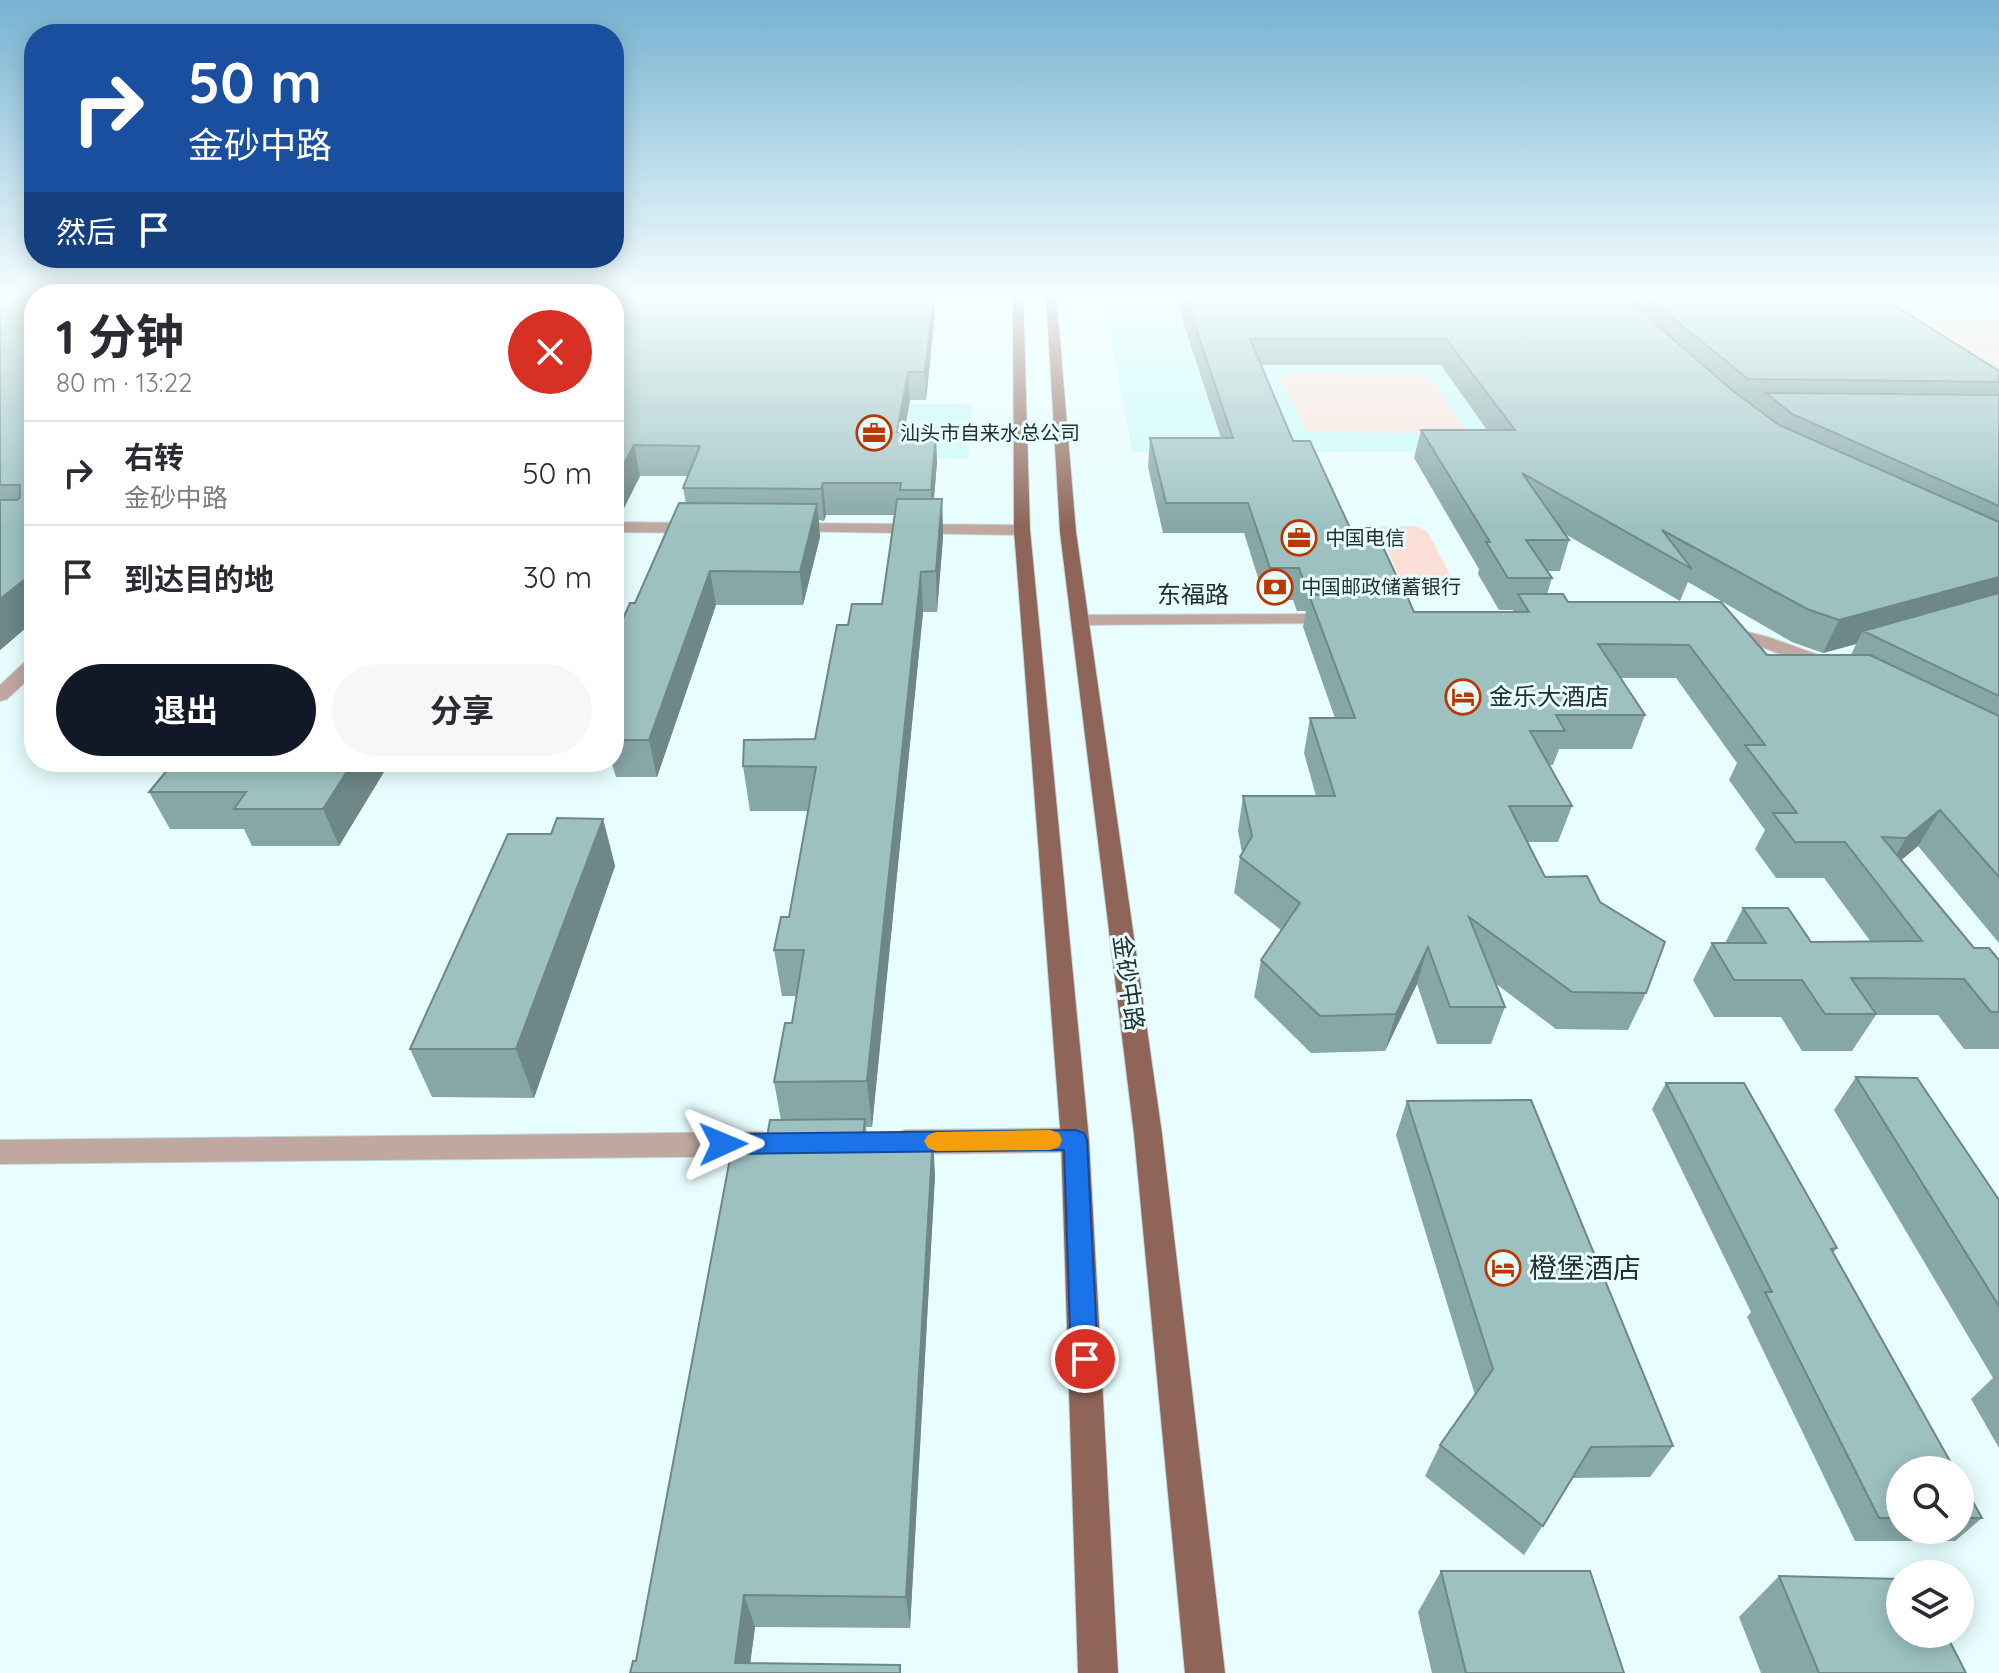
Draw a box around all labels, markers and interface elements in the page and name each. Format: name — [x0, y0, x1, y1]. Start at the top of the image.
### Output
text: 50 m — [188, 47, 322, 117]
icon: right — [56, 56, 160, 160]
text: 金砂中路 — [188, 122, 332, 167]
icon: arrive — [132, 208, 176, 252]
text: 然后 — [56, 213, 116, 251]
text: 1 分钟 — [56, 306, 184, 366]
button: close — [508, 310, 592, 394]
text: 80 m · 13:22 — [56, 366, 193, 399]
office icon: 汕头市自来水总公司 — [855, 414, 893, 452]
place label: 汕头市自来水总公司 — [900, 420, 1080, 445]
text: 右转 — [124, 438, 184, 476]
icon: right — [56, 451, 100, 495]
text: 50 m — [522, 454, 592, 492]
text: 金砂中路 — [124, 481, 228, 514]
office icon: 中国电信 — [1280, 519, 1318, 557]
place label: 中国电信 — [1325, 525, 1405, 550]
icon: arrive — [56, 555, 100, 599]
text: 30 m — [523, 558, 592, 596]
text: 到达目的地 — [124, 560, 274, 598]
bank icon: 中国邮政储蓄银行 — [1256, 568, 1294, 606]
place label: 中国邮政储蓄银行 — [1301, 574, 1461, 599]
street label: 东福路 — [1157, 579, 1229, 609]
button: 退出 — [56, 664, 316, 756]
button: 分享 — [332, 664, 592, 756]
hotel icon: 金乐大酒店 — [1444, 678, 1482, 716]
place label: 金乐大酒店 — [1489, 681, 1609, 711]
street label: 金砂中路 — [1107, 933, 1151, 1032]
position arrow — [681, 1102, 765, 1186]
hotel icon: 橙堡酒店 — [1484, 1249, 1522, 1287]
place label: 橙堡酒店 — [1529, 1250, 1641, 1285]
pin — [1051, 1325, 1119, 1393]
icon: arrive — [1063, 1337, 1107, 1381]
map controls — [1886, 1456, 1974, 1648]
button: search — [1886, 1456, 1974, 1544]
button: layers — [1886, 1560, 1974, 1648]

